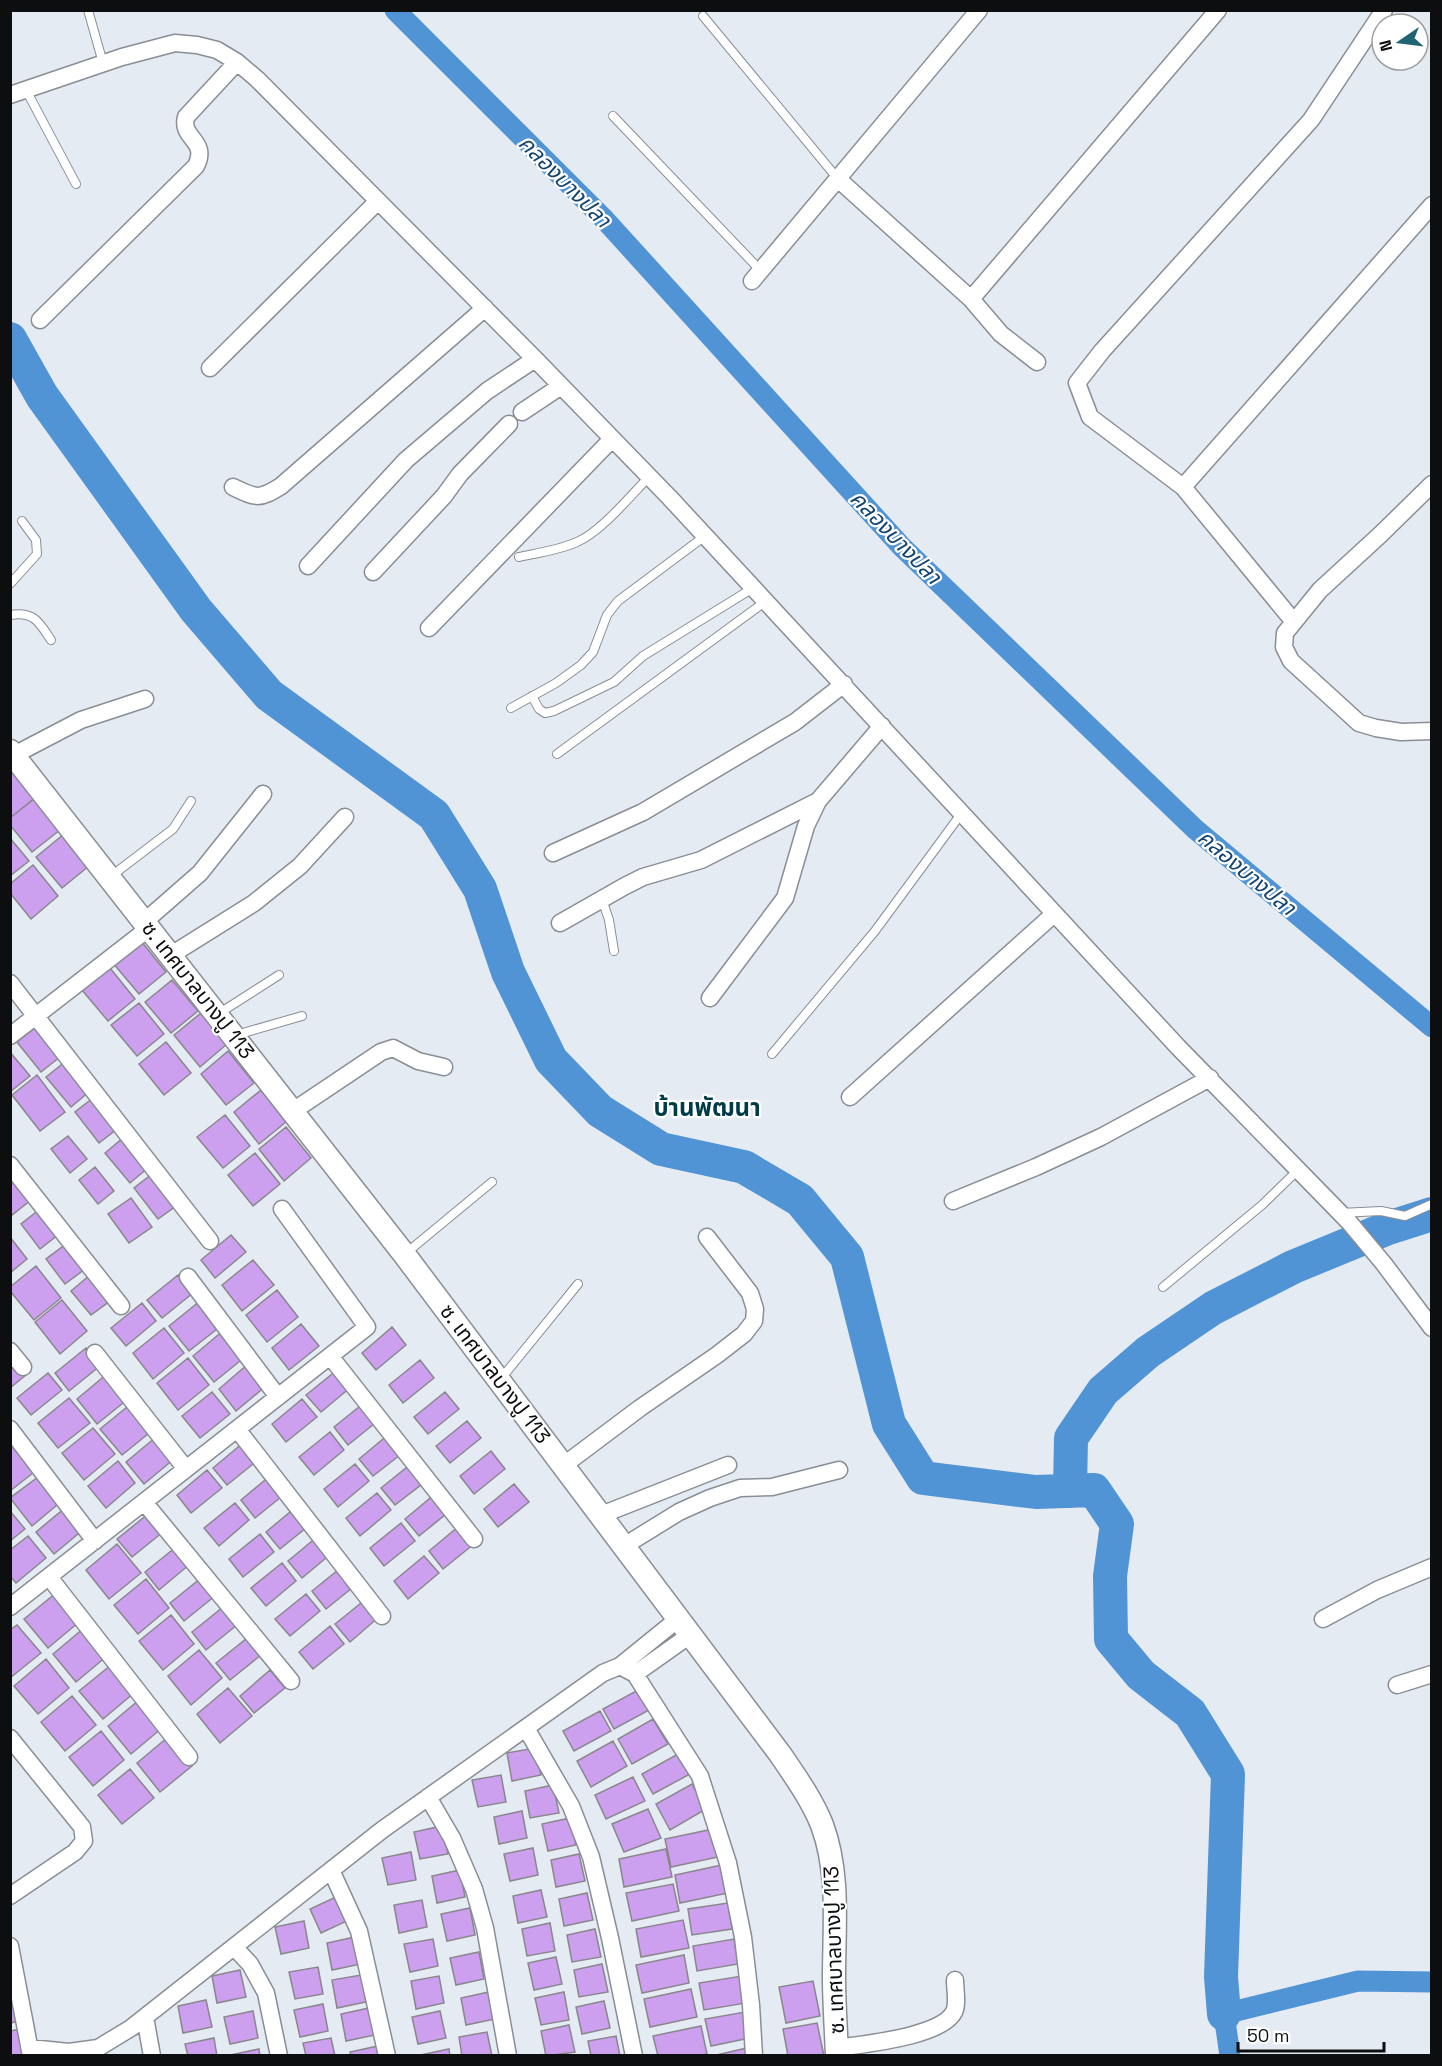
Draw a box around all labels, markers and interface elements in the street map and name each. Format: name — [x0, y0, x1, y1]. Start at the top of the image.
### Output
north arrow — [1370, 12, 1430, 72]
text: N — [1374, 38, 1397, 53]
water label: คลองบางปลา — [513, 129, 618, 234]
water label: คลองบางปลา — [844, 484, 948, 590]
water label: คลองบางปลา — [1192, 823, 1303, 922]
street label: ซ. เทศบาลบางปู 113 — [136, 915, 261, 1064]
district label: บ้านพัฒนา — [653, 1092, 761, 1123]
street label: ซ. เทศบาลบางปู 113 — [434, 1299, 557, 1449]
street label: ซ. เทศบาลบางปู 113 — [817, 1866, 850, 2034]
scale bar — [1238, 2015, 1384, 2053]
text: 50 m — [1247, 2024, 1289, 2047]

